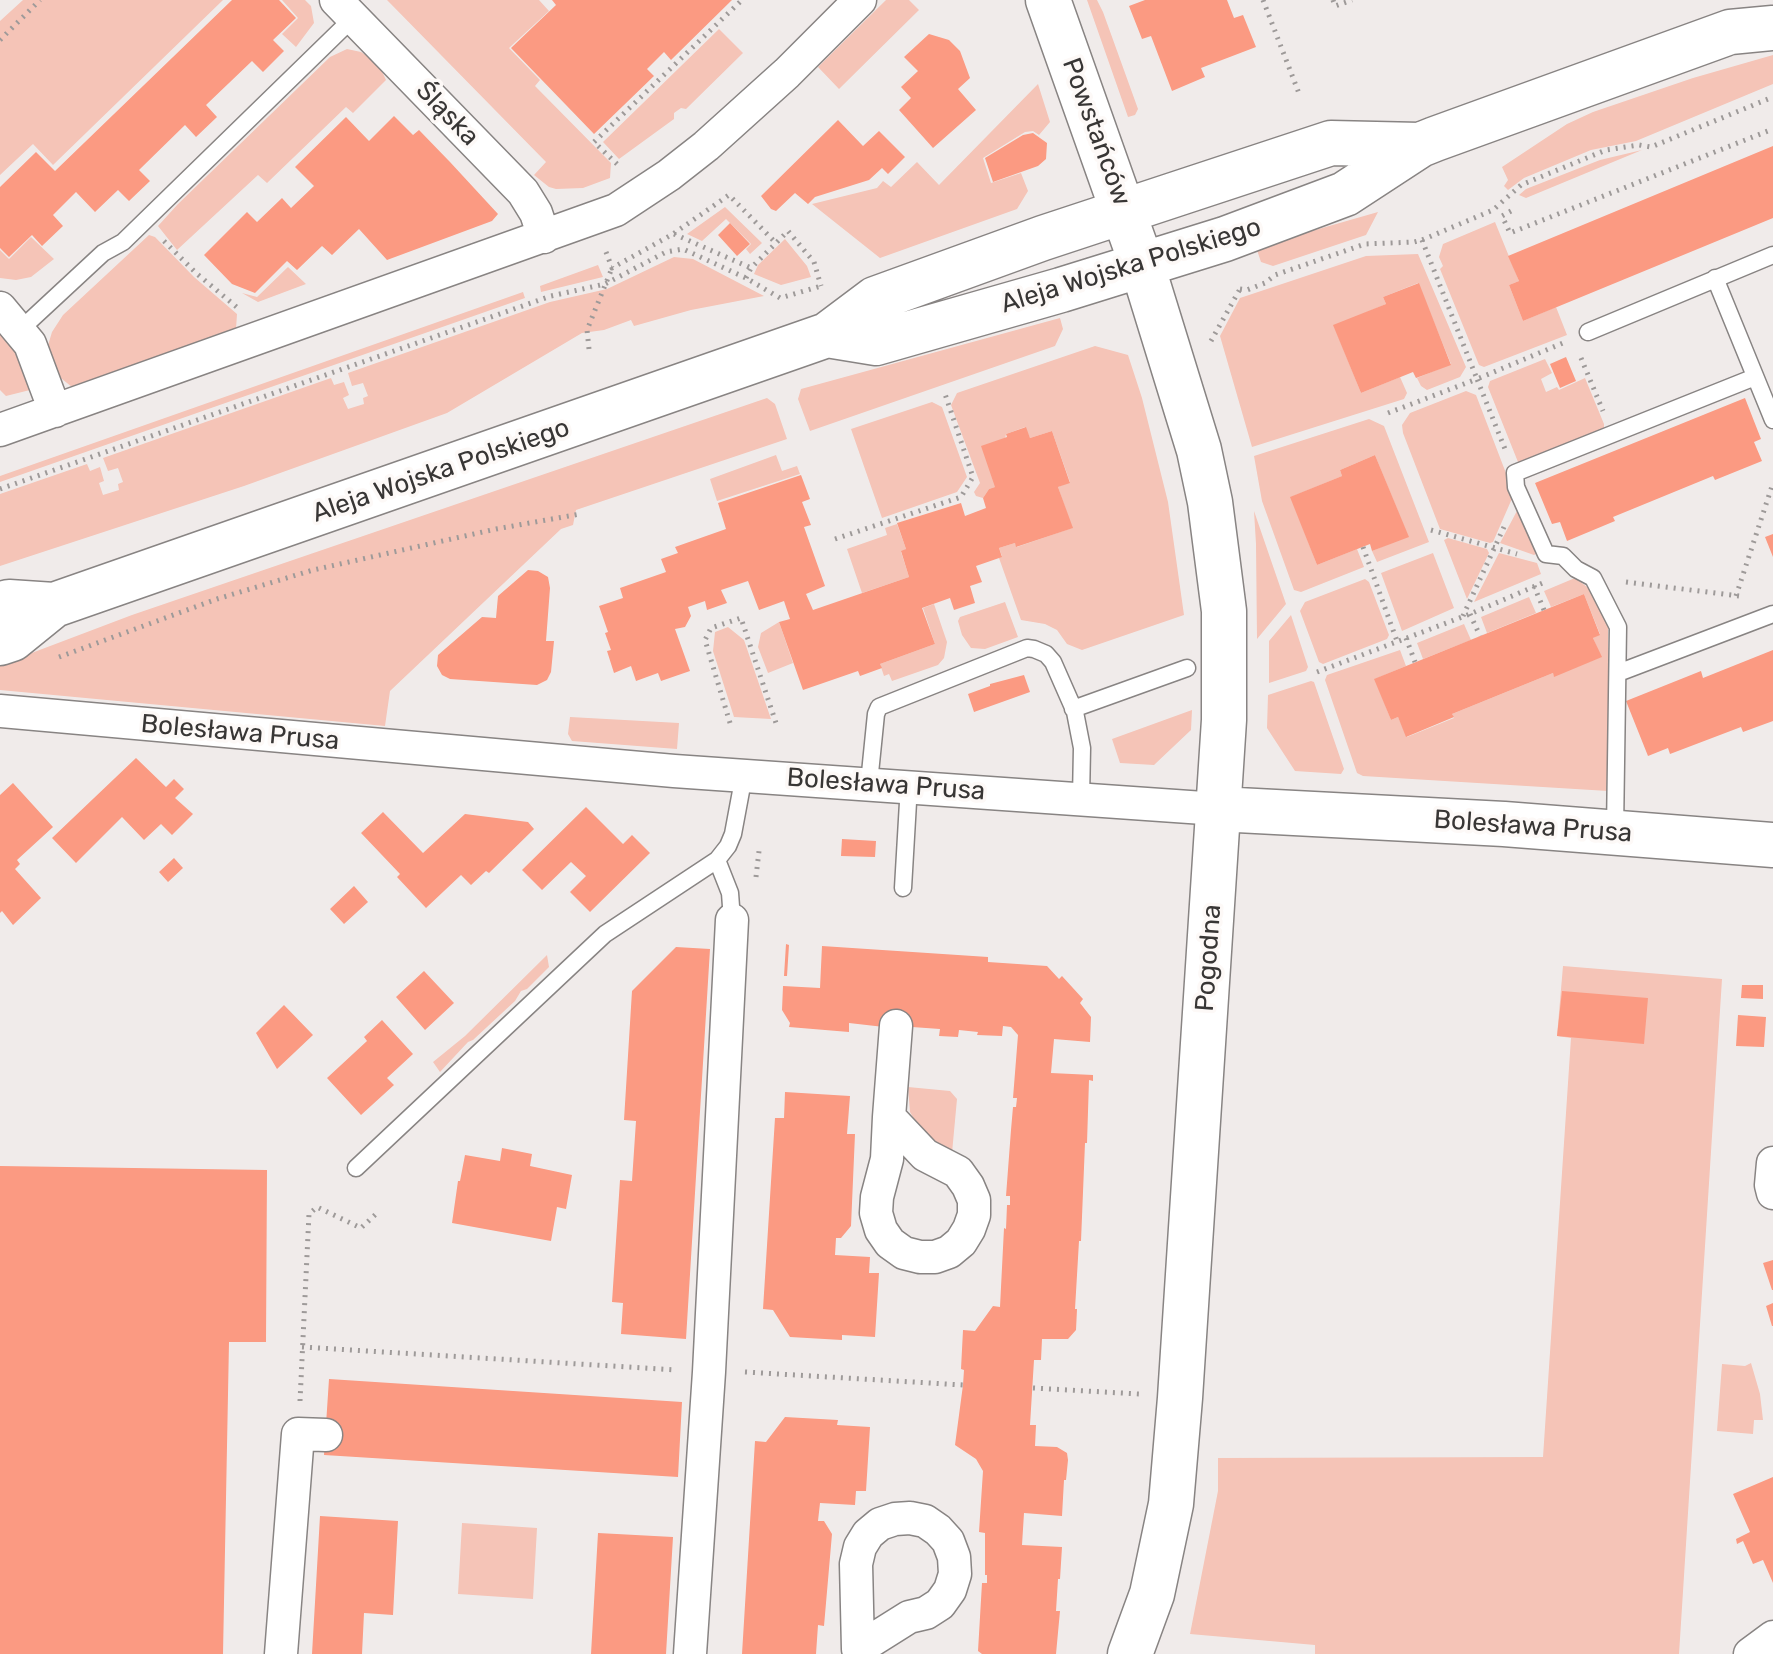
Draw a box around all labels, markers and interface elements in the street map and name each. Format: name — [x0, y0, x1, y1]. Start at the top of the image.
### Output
street label: Powstańców — [1055, 54, 1137, 210]
street label: Śląska — [409, 75, 485, 153]
street label: Aleja Wojska Polskiego — [997, 212, 1265, 320]
street label: Aleja Wojska Polskiego — [308, 412, 574, 530]
street label: Bolesława Prusa — [140, 709, 340, 757]
street label: Bolesława Prusa — [786, 763, 986, 807]
street label: Bolesława Prusa — [1433, 805, 1633, 849]
street label: Pogodna — [1190, 903, 1228, 1013]

